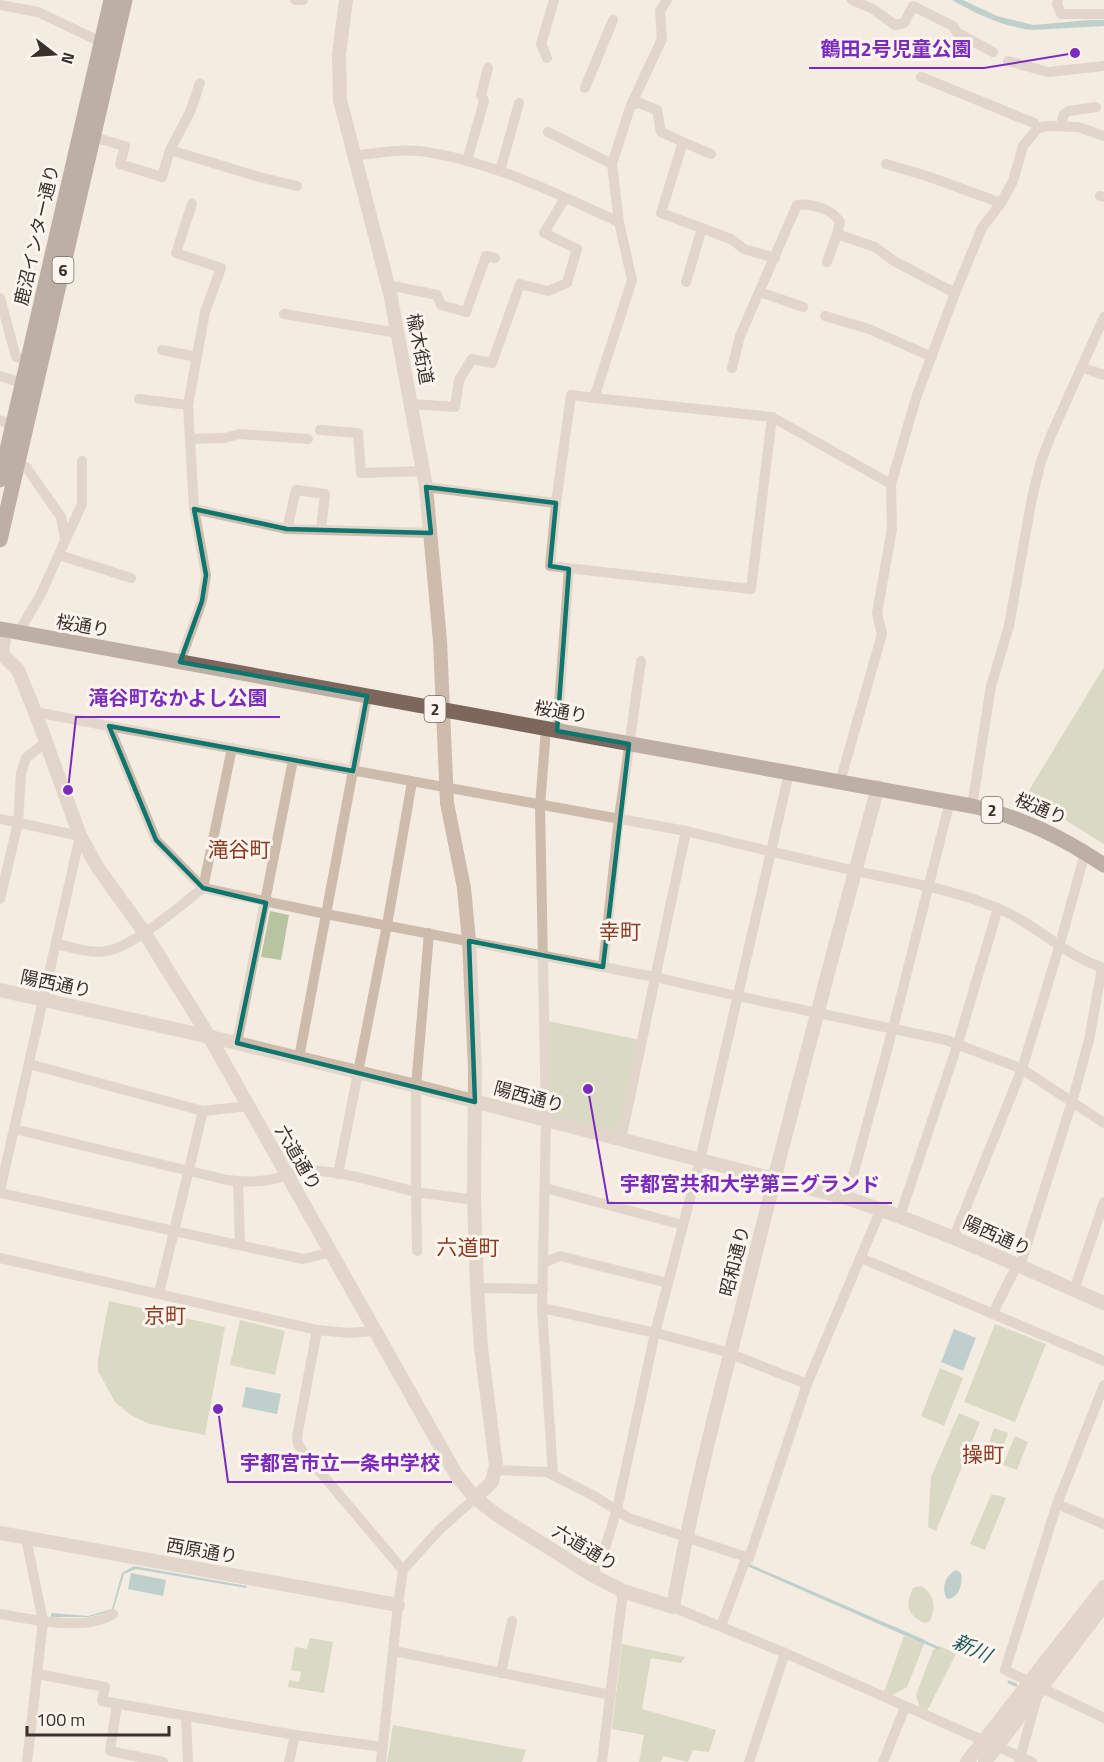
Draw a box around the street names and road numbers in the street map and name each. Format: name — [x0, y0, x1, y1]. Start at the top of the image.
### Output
street label: 鹿沼インター通り — [7, 162, 66, 308]
road number: 6 — [52, 257, 74, 283]
street label: 楡木街道 — [400, 311, 441, 387]
street label: 桜通り — [54, 608, 112, 643]
street label: 桜通り — [532, 694, 590, 729]
road number: 2 — [424, 696, 446, 722]
street label: 桜通り — [1011, 786, 1071, 832]
road number: 2 — [982, 797, 1002, 823]
street label: 陽西通り — [18, 963, 94, 1004]
street label: 陽西通り — [491, 1074, 567, 1119]
street label: 六道通り — [269, 1120, 328, 1196]
street label: 陽西通り — [959, 1209, 1036, 1263]
street label: 昭和通り — [713, 1223, 756, 1299]
street label: 六道通り — [547, 1517, 623, 1578]
street label: 西原通り — [164, 1531, 240, 1570]

